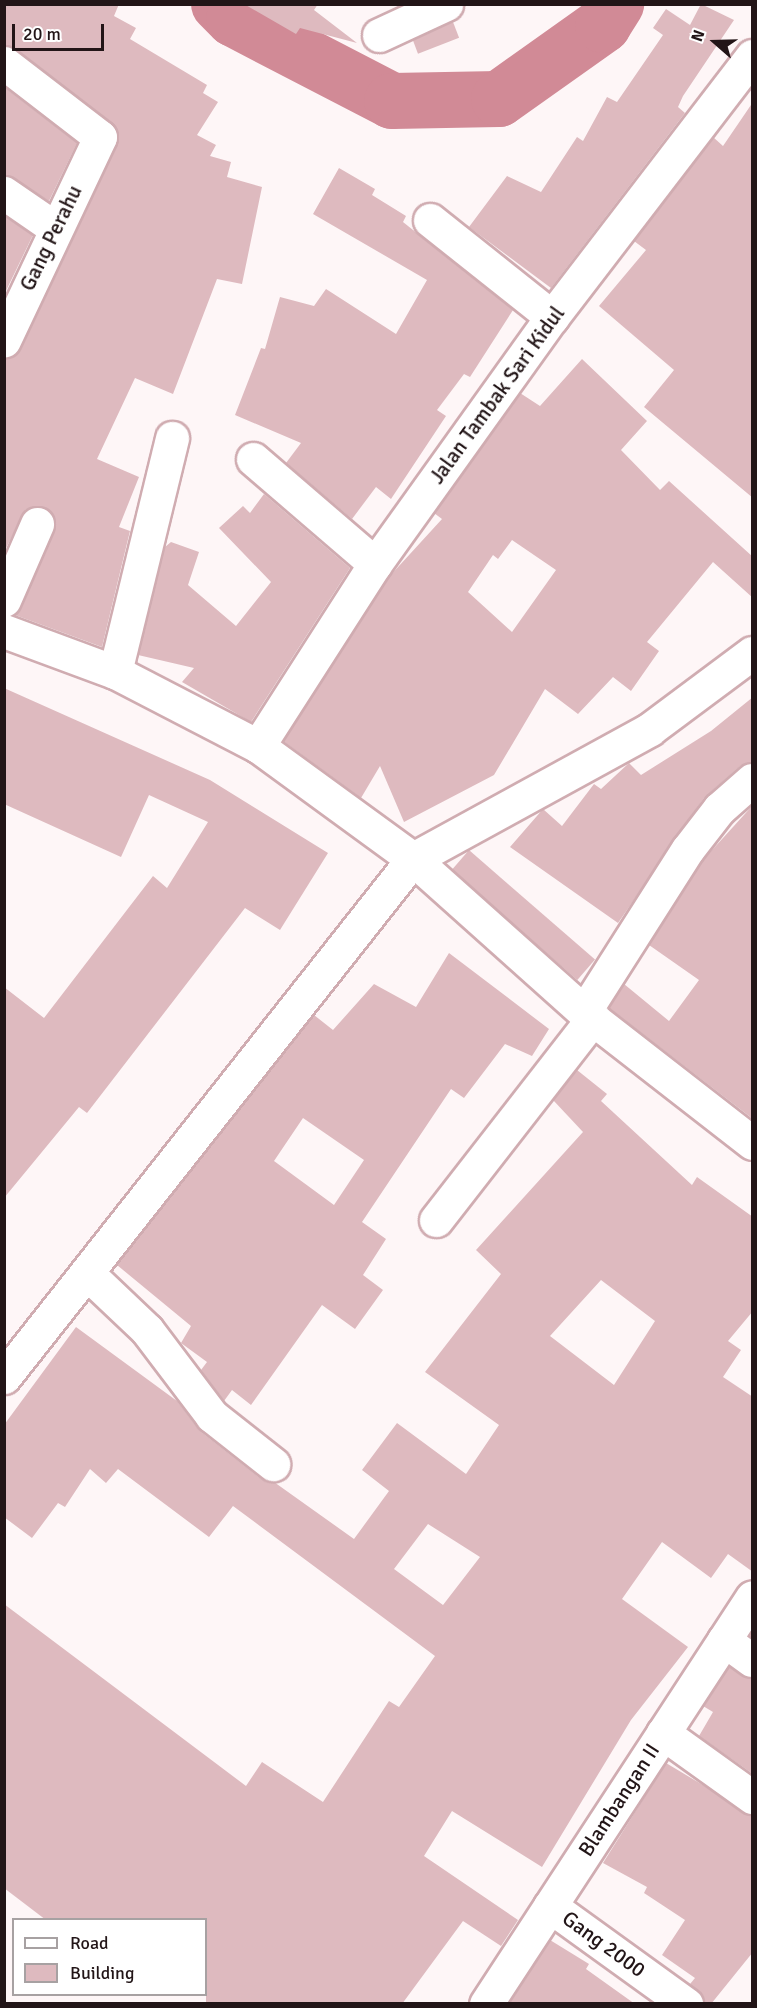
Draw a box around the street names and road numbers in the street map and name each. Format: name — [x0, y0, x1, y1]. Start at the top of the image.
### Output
street label: Gang Perahu — [15, 181, 87, 295]
street label: Jalan Tambak Sari Kidul — [424, 301, 570, 489]
street label: Blambangan II — [573, 1739, 665, 1861]
street label: Gang 2000 — [557, 1905, 651, 1983]

